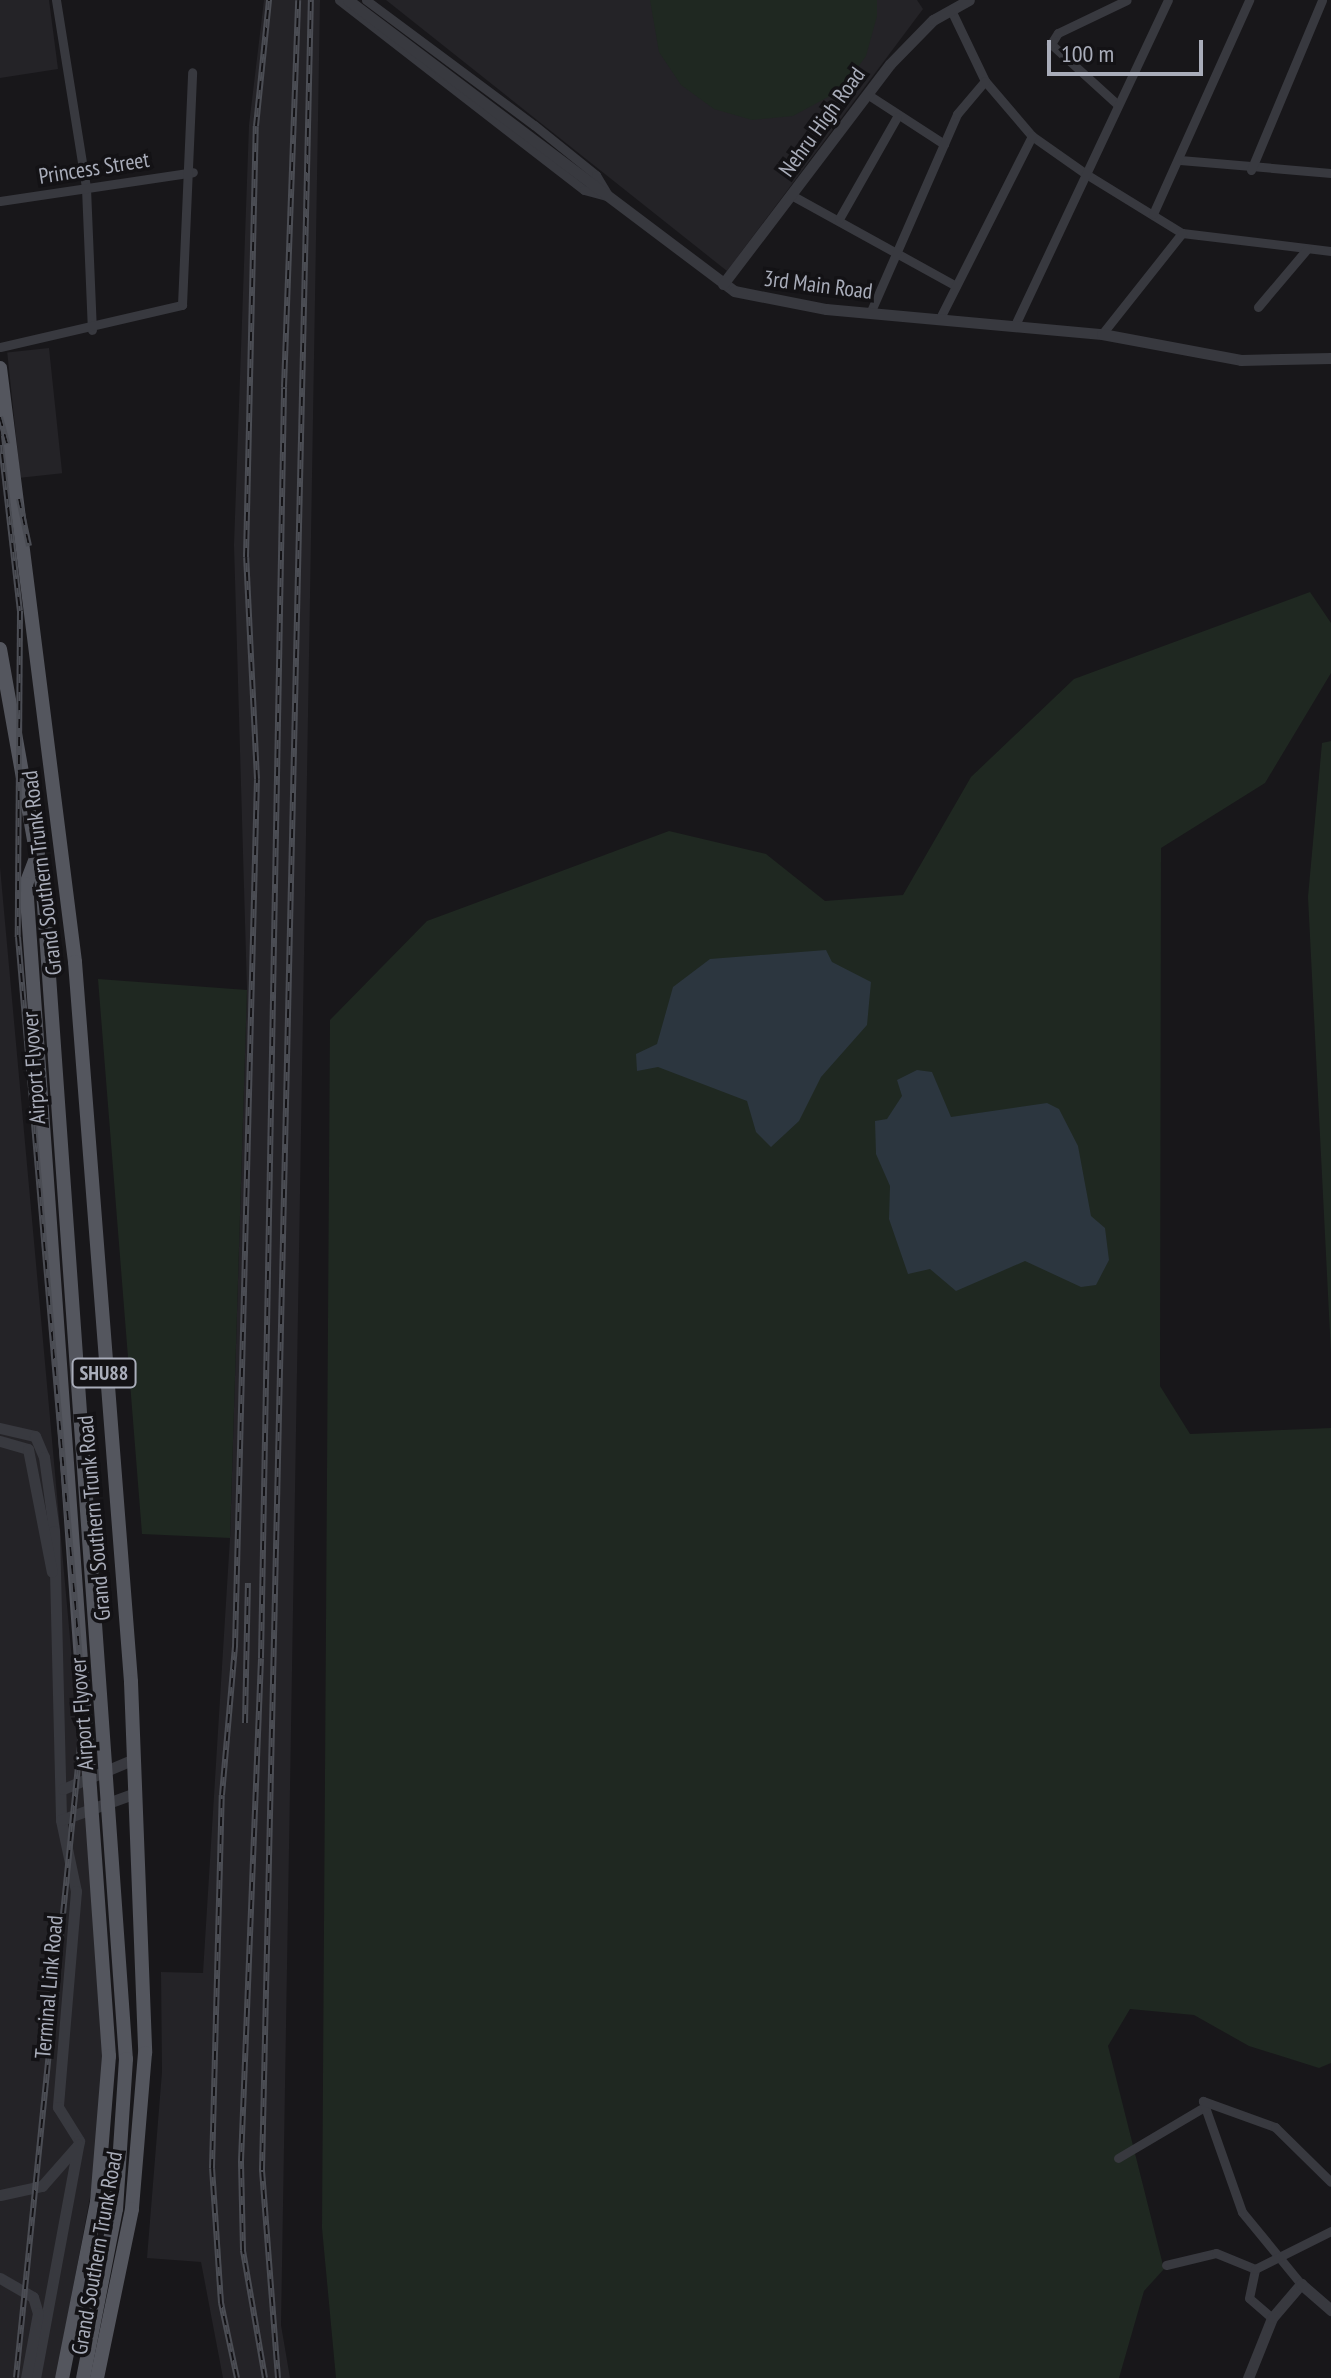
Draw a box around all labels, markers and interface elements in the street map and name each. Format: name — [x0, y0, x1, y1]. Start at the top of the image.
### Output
scale bar — [1051, 24, 1207, 74]
text: 100 m — [1061, 38, 1114, 69]
street label: Nehru High Road — [773, 62, 871, 182]
street label: Princess Street — [37, 146, 151, 190]
street label: 3rd Main Road — [762, 265, 874, 305]
street label: Grand Southern Trunk Road — [16, 769, 68, 977]
street label: Airport Flyover — [17, 1011, 51, 1125]
road number: SHU88 — [70, 1357, 138, 1389]
street label: Grand Southern Trunk Road — [72, 1414, 116, 1622]
street label: Airport Flyover — [65, 1657, 99, 1771]
street label: Terminal Link Road — [30, 1914, 68, 2060]
street label: Grand Southern Trunk Road — [66, 2149, 128, 2357]

